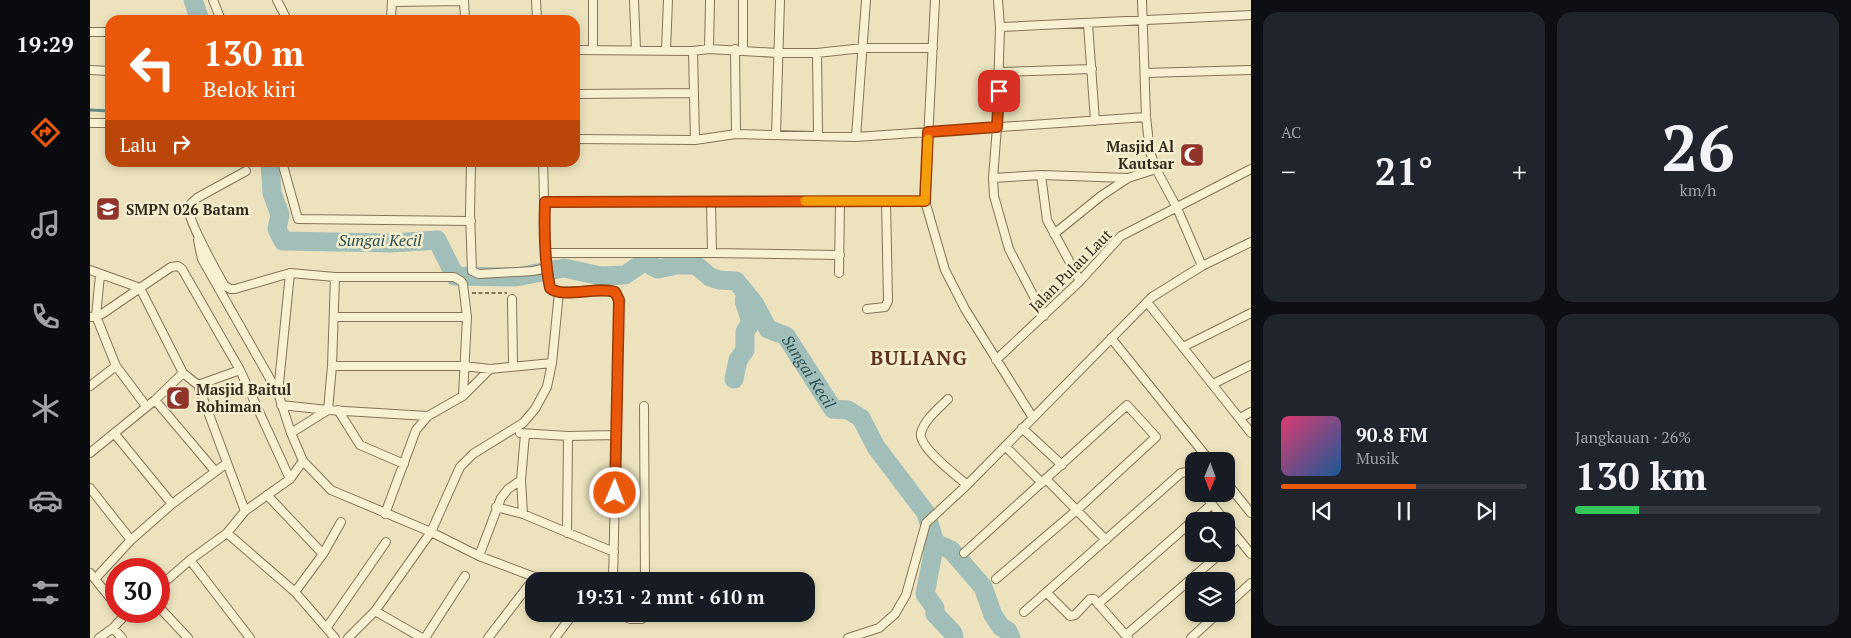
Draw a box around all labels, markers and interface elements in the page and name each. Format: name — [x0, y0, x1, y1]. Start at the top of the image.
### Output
text: 19:29 — [16, 29, 74, 58]
text: 130 m — [203, 30, 304, 76]
icon: left — [120, 35, 185, 100]
pin — [978, 70, 1020, 112]
text: Belok kiri — [203, 74, 296, 103]
icon: arrive — [985, 77, 1013, 105]
text: 26 — [1661, 103, 1735, 190]
icon: directions — [28, 115, 63, 150]
text: AC — [1281, 121, 1301, 143]
icon: right — [167, 130, 195, 158]
text: Lalu — [120, 132, 157, 157]
place label: Masjid Al Kautsar — [1106, 136, 1175, 173]
mosque icon: Masjid Al Kautsar — [1179, 142, 1205, 168]
text: 21° — [1375, 146, 1433, 196]
text: − — [1281, 153, 1296, 190]
text: + — [1512, 153, 1527, 190]
text: km/h — [1680, 179, 1716, 201]
school or university icon: SMPN 026 Batam — [95, 196, 121, 222]
place label: SMPN 026 Batam — [126, 199, 249, 219]
icon: music — [28, 207, 63, 242]
street label: Jalan Pulau Laut — [1024, 224, 1116, 316]
water label: Sungai Kecil — [338, 229, 422, 251]
icon: phone — [28, 299, 63, 334]
water label: Sungai Kecil — [777, 331, 841, 413]
district label: BULIANG — [870, 344, 968, 371]
place label: Masjid Baitul Rohiman — [196, 379, 291, 416]
mosque icon: Masjid Baitul Rohiman — [165, 385, 191, 411]
icon: climate — [28, 391, 63, 426]
text: 90.8 FM — [1356, 422, 1428, 447]
text: Jangkauan · 26% — [1575, 426, 1691, 448]
text: Musik — [1356, 447, 1399, 469]
text: 130 km — [1575, 451, 1707, 501]
north arrow — [1185, 452, 1235, 502]
map controls — [1185, 452, 1235, 622]
position arrow — [588, 466, 640, 518]
icon: car — [28, 483, 63, 518]
icon: previous — [1308, 497, 1336, 525]
icon: pause — [1390, 497, 1418, 525]
icon: next — [1472, 497, 1500, 525]
button: search — [1185, 512, 1235, 562]
speed limit sign: 30 — [105, 558, 170, 623]
button: layers — [1185, 572, 1235, 622]
icon: filters — [28, 575, 63, 610]
text: 19:31 · 2 mnt · 610 m — [575, 584, 765, 609]

